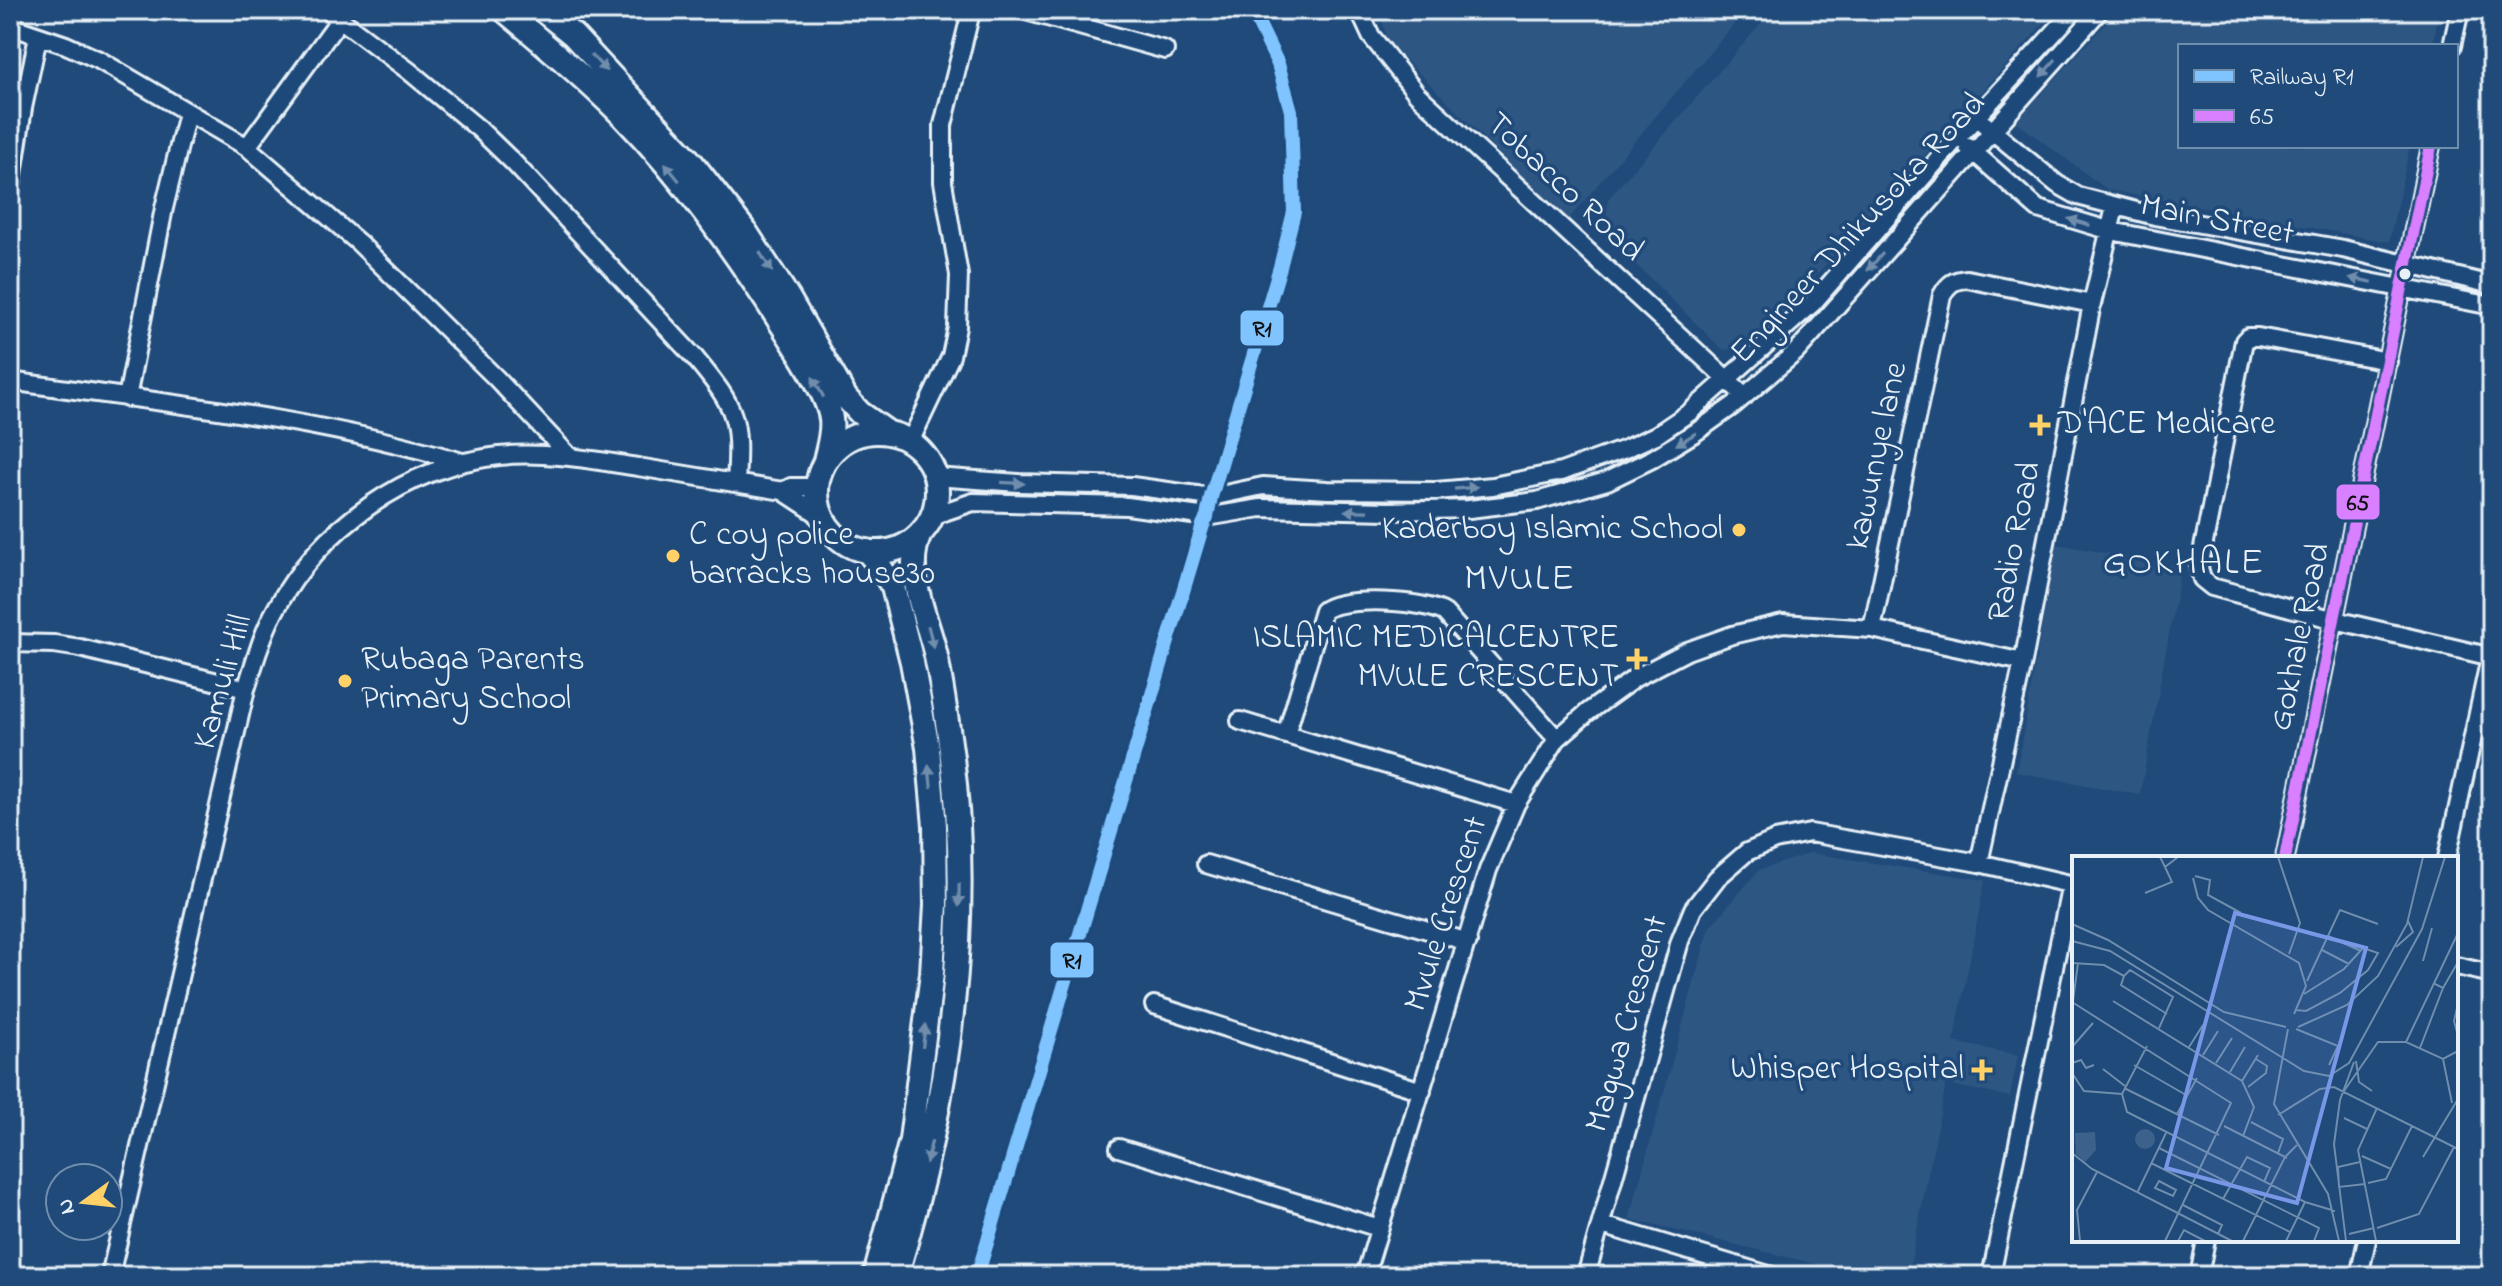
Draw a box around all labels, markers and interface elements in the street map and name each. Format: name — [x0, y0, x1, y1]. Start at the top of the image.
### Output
legend — [2178, 44, 2458, 148]
one-way arrow — [590, 53, 608, 72]
one-way arrow — [2040, 58, 2057, 78]
text: Railway R1 — [2250, 61, 2354, 97]
street label: Engineer Dhikusoka Road — [1719, 82, 1999, 376]
street label: Tobacco Road — [1473, 101, 1655, 275]
text: 65 — [2250, 101, 2275, 136]
one-way arrow — [664, 162, 681, 182]
street label: Main Street — [2136, 182, 2298, 260]
one-way arrow — [2066, 215, 2090, 228]
one-way arrow — [758, 251, 772, 273]
one-way arrow — [1867, 253, 1885, 272]
unlabelled marker — [2397, 266, 2413, 282]
one-way arrow — [2348, 273, 2373, 285]
line badge: R1 — [1239, 309, 1285, 347]
text: R1 — [1252, 315, 1272, 347]
street label: kawunye lane — [1834, 357, 1922, 554]
one-way arrow — [811, 376, 825, 398]
place label: D'ACE Medicare — [2057, 400, 2276, 450]
marker: D'ACE Medicare — [2029, 414, 2051, 436]
one-way arrow — [1675, 431, 1697, 445]
street label: Radio Road — [1976, 457, 2056, 627]
one-way arrow — [1001, 477, 1026, 490]
one-way arrow — [1454, 482, 1479, 495]
line badge: 65 — [2335, 483, 2381, 521]
text: 65 — [2347, 489, 2370, 521]
one-way arrow — [1343, 504, 1368, 517]
place label: Kaderboy Islamic School — [1382, 505, 1723, 555]
place label: C coy police barracks house30 — [689, 511, 935, 600]
marker: Kaderboy Islamic School — [1730, 521, 1748, 539]
district label: GOKHALE — [2103, 536, 2265, 592]
street label: Gokhale Road — [2257, 538, 2345, 736]
marker: C coy police barracks house30 — [664, 547, 682, 565]
district label: MVULE — [1464, 552, 1576, 608]
street label: Kamuli Hill — [181, 609, 267, 755]
place label: ISLAMIC MEDICALCENTRE MVULE CRESCENT — [1252, 614, 1619, 703]
one-way arrow — [925, 624, 937, 649]
place label: Rubaga Parents Primary School — [361, 636, 585, 725]
marker: ISLAMIC MEDICALCENTRE MVULE CRESCENT — [1626, 648, 1648, 670]
marker: Rubaga Parents Primary School — [336, 672, 354, 690]
one-way arrow — [924, 764, 937, 789]
street label: Mvule Crescent — [1392, 810, 1502, 1018]
inset map — [2072, 856, 2458, 1242]
one-way arrow — [952, 883, 965, 908]
street label: Magwa Crescent — [1573, 910, 1683, 1138]
line badge: R1 — [1049, 941, 1095, 979]
text: R1 — [1062, 947, 1082, 979]
one-way arrow — [918, 1023, 931, 1048]
place label: Whisper Hospital — [1730, 1045, 1964, 1095]
marker: Whisper Hospital — [1971, 1059, 1993, 1081]
one-way arrow — [922, 1140, 934, 1165]
north arrow — [44, 1162, 124, 1242]
text: N — [50, 1195, 85, 1218]

